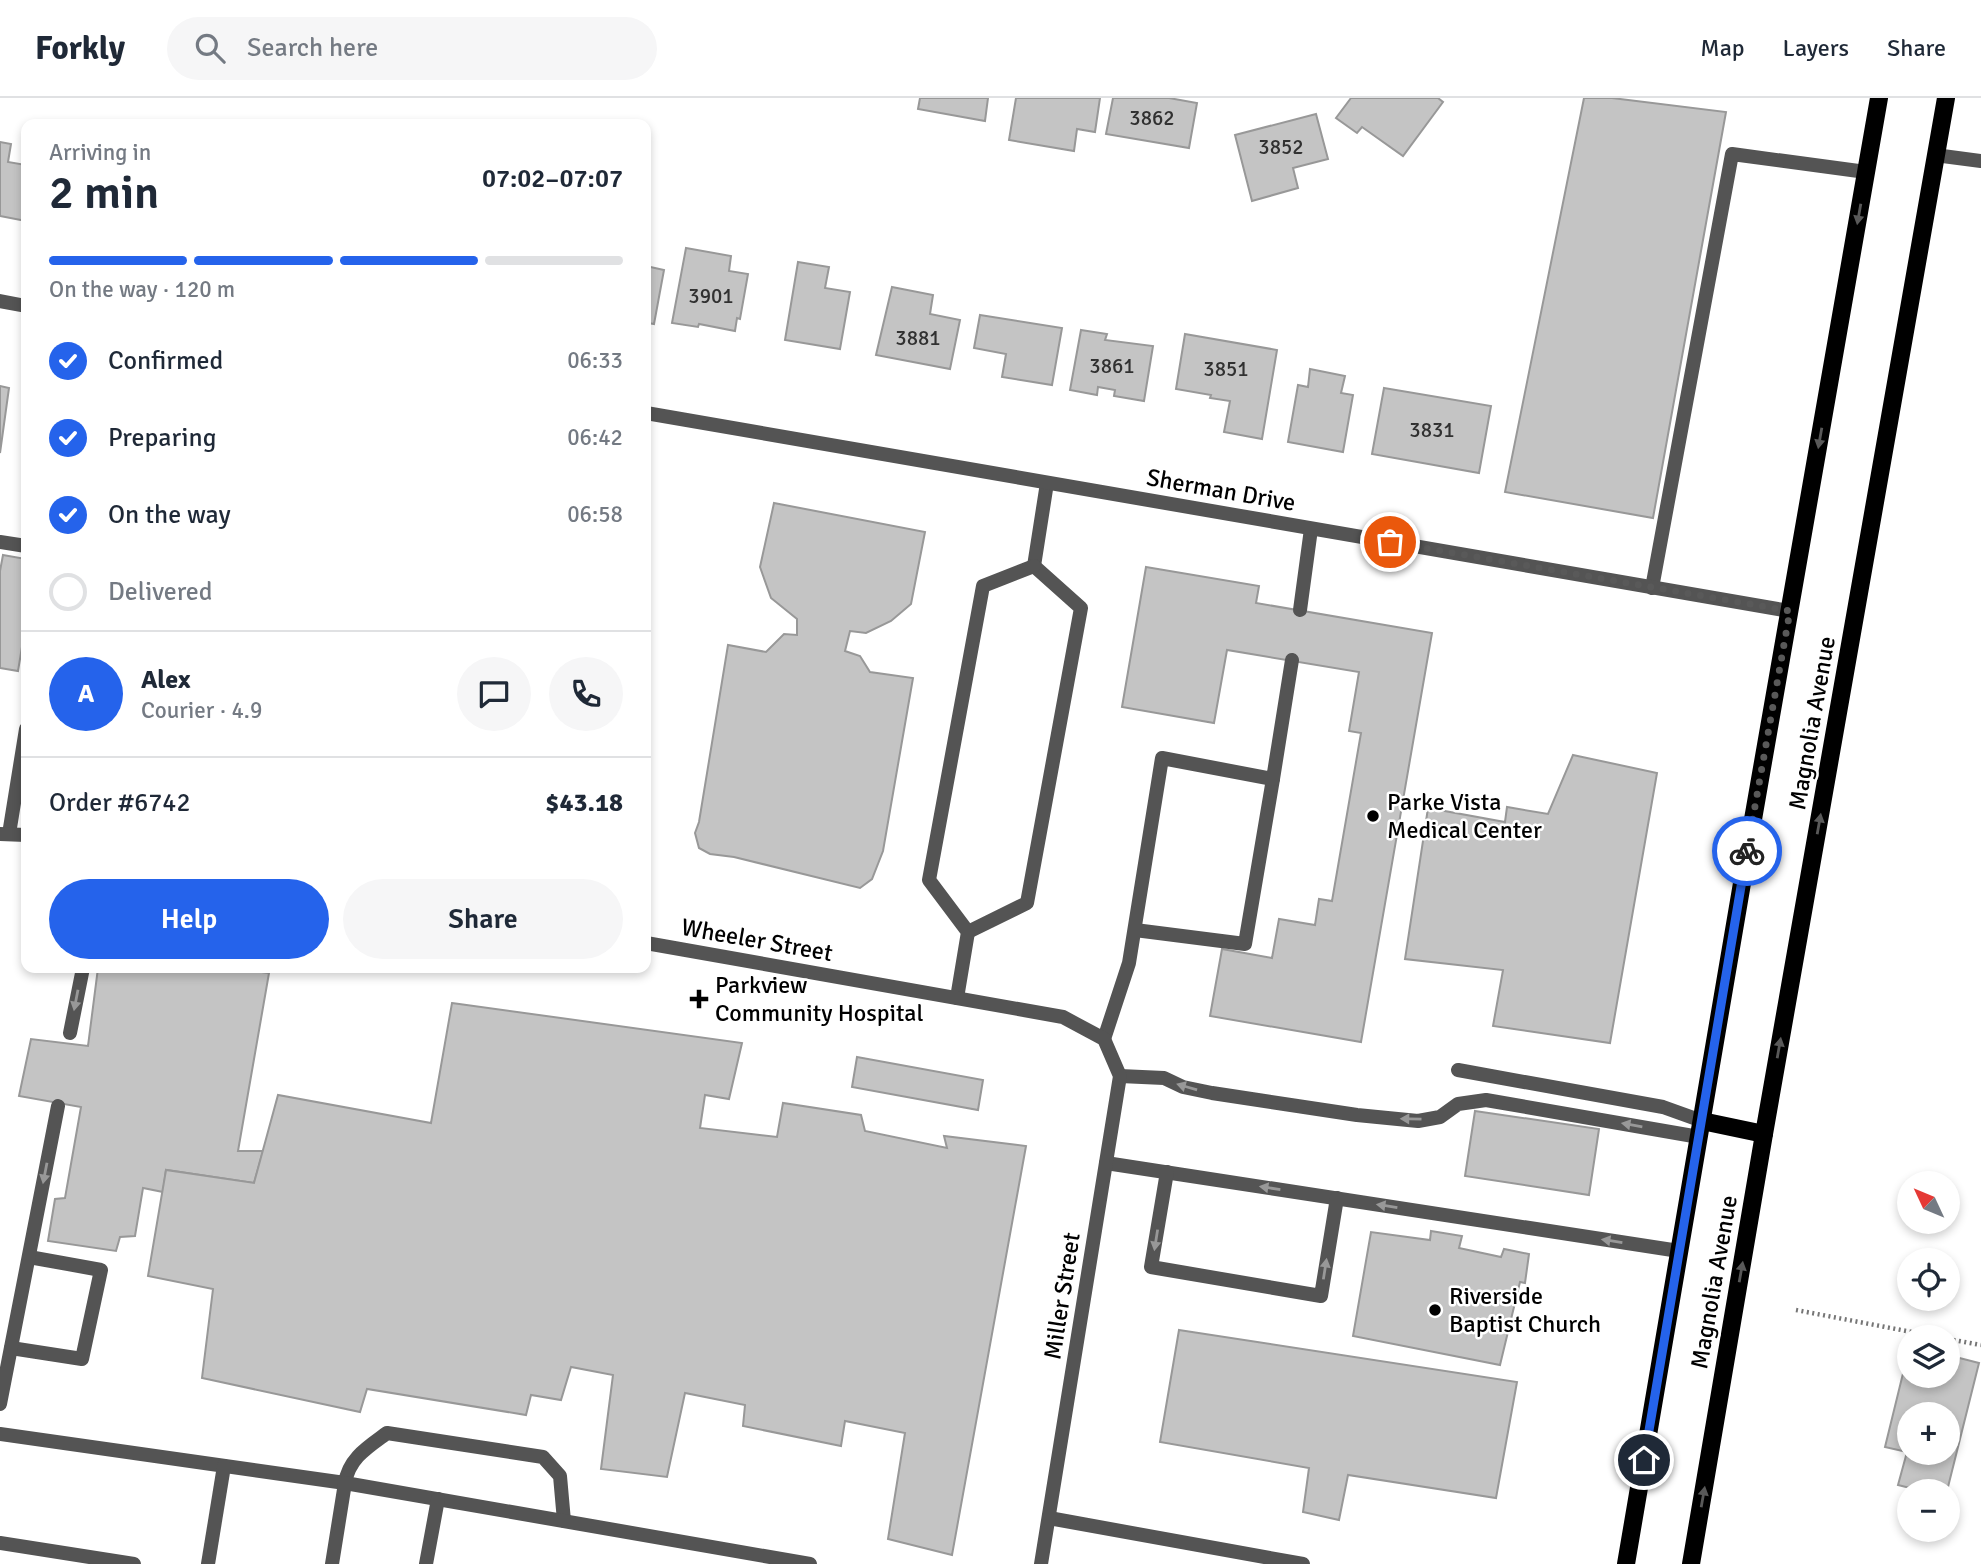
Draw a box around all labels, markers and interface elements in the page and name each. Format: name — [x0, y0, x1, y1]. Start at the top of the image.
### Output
search box — [167, 17, 657, 80]
text: Forkly — [35, 28, 125, 69]
icon: search — [191, 29, 229, 67]
text: Search here — [247, 32, 378, 64]
text: Map — [1700, 33, 1745, 63]
text: Layers — [1783, 33, 1849, 63]
text: Share — [1887, 33, 1946, 63]
house number: 3862 — [1129, 105, 1175, 131]
house number: 3852 — [1258, 134, 1304, 160]
text: Arriving in — [49, 138, 151, 167]
text: 07:02–07:07 — [482, 163, 623, 195]
text: 2 min — [49, 165, 159, 221]
one-way arrow — [1853, 203, 1864, 225]
text: On the way · 120 m — [49, 275, 235, 304]
house number: 3901 — [688, 283, 734, 309]
house number: 3881 — [895, 325, 941, 351]
icon: check — [49, 342, 87, 380]
text: Confirmed — [108, 345, 223, 377]
text: 06:33 — [567, 346, 623, 375]
house number: 3861 — [1089, 353, 1135, 379]
house number: 3851 — [1203, 356, 1249, 382]
house number: 3831 — [1409, 417, 1455, 443]
icon: check — [49, 419, 87, 457]
text: Preparing — [108, 422, 216, 454]
text: 06:42 — [567, 423, 623, 452]
one-way arrow — [1814, 427, 1825, 449]
street label: Sherman Drive — [1144, 462, 1298, 518]
icon: check — [49, 496, 87, 534]
text: On the way — [108, 499, 231, 531]
text: 06:58 — [567, 500, 623, 529]
pin — [1360, 512, 1420, 572]
icon: bag — [1371, 523, 1409, 561]
text: Delivered — [108, 576, 213, 608]
street label: Magnolia Avenue — [1782, 634, 1842, 812]
button: chat — [457, 657, 531, 731]
button: phone — [549, 657, 623, 731]
text: Alex — [141, 664, 191, 696]
text: A — [78, 678, 94, 710]
text: Courier · 4.9 — [141, 696, 262, 725]
text: Order #6742 — [49, 787, 190, 819]
text: $43.18 — [545, 787, 623, 819]
place label: Parke Vista Medical Center — [1387, 787, 1542, 845]
marker: Parke Vista Medical Center — [1365, 808, 1381, 824]
one-way arrow — [1814, 813, 1825, 835]
courier — [1712, 816, 1782, 886]
icon: bike — [1728, 832, 1766, 870]
button: Help — [49, 879, 329, 959]
button: Share — [343, 879, 623, 959]
street label: Wheeler Street — [679, 912, 835, 968]
place label: Parkview Community Hospital — [715, 970, 924, 1028]
one-way arrow — [71, 989, 82, 1011]
marker: Parkview Community Hospital — [689, 989, 709, 1009]
one-way arrow — [1774, 1037, 1785, 1059]
one-way arrow — [1176, 1081, 1197, 1091]
one-way arrow — [1400, 1113, 1422, 1125]
one-way arrow — [1621, 1119, 1643, 1130]
one-way arrow — [40, 1162, 51, 1184]
north arrow — [1897, 1171, 1960, 1234]
map controls — [1897, 1171, 1960, 1542]
one-way arrow — [1258, 1182, 1280, 1193]
street label: Magnolia Avenue — [1684, 1193, 1744, 1371]
one-way arrow — [1376, 1200, 1398, 1211]
one-way arrow — [1150, 1229, 1161, 1251]
street label: Miller Street — [1037, 1230, 1087, 1362]
one-way arrow — [1601, 1235, 1623, 1246]
button: locate — [1897, 1248, 1960, 1311]
one-way arrow — [1320, 1258, 1331, 1280]
one-way arrow — [1736, 1261, 1747, 1283]
place label: Riverside Baptist Church — [1449, 1281, 1601, 1339]
marker: Riverside Baptist Church — [1427, 1302, 1443, 1318]
button: layers — [1897, 1325, 1960, 1388]
button: + — [1897, 1402, 1960, 1465]
pin — [1614, 1430, 1674, 1490]
icon: home — [1625, 1441, 1663, 1479]
button: − — [1897, 1479, 1960, 1542]
one-way arrow — [1698, 1486, 1709, 1508]

